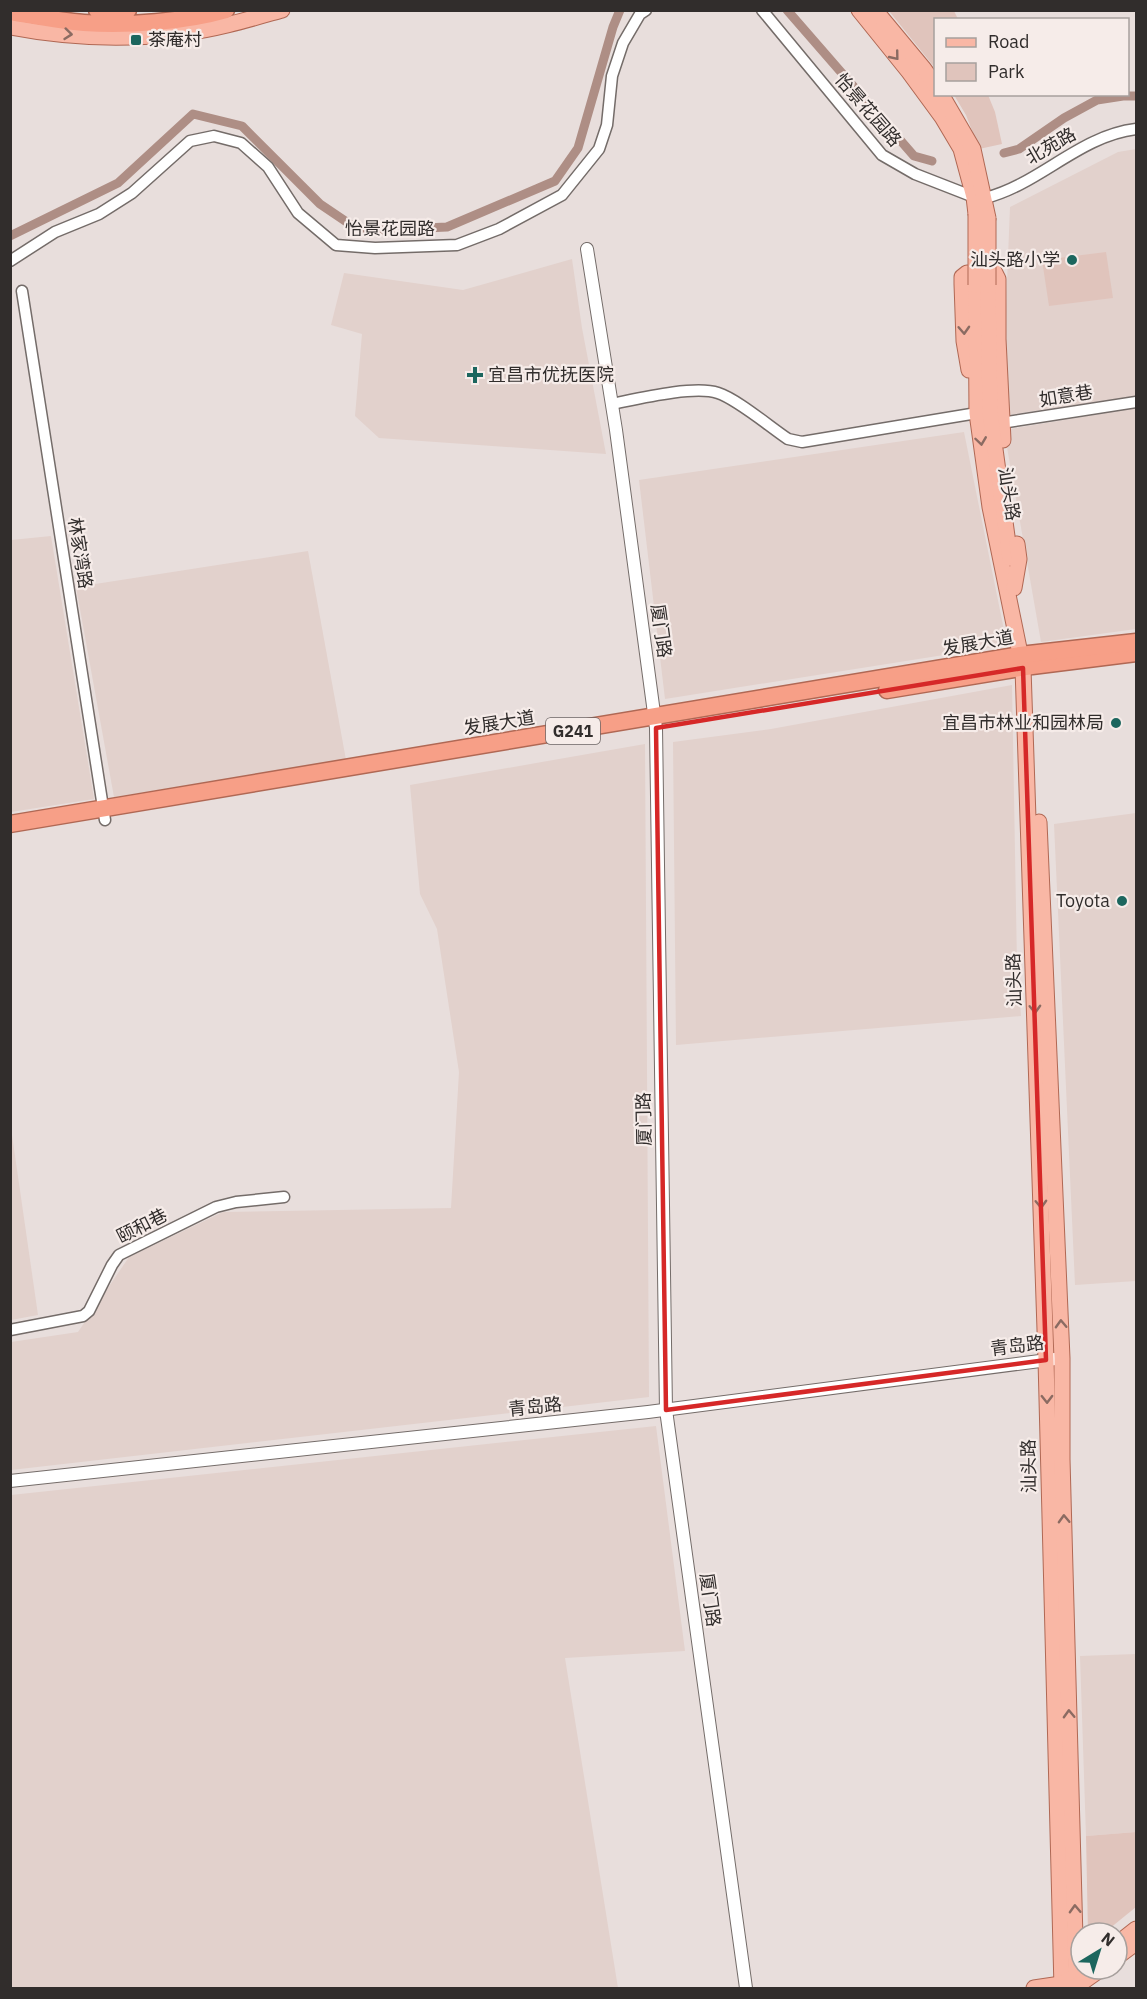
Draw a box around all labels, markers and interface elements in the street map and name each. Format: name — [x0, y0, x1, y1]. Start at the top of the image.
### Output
legend — [934, 18, 1129, 96]
one-way arrow — [64, 27, 73, 40]
place label: 茶庵村 — [148, 28, 202, 51]
text: Road — [988, 30, 1029, 53]
marker: 茶庵村 — [129, 33, 143, 47]
one-way arrow — [888, 49, 899, 60]
text: Park — [988, 60, 1025, 83]
street label: 怡景花园路 — [830, 68, 907, 151]
street label: 北苑路 — [1022, 122, 1080, 169]
street label: 怡景花园路 — [345, 217, 435, 240]
place label: 汕头路小学 — [970, 248, 1060, 271]
marker: 汕头路小学 — [1065, 253, 1079, 267]
one-way arrow — [957, 325, 970, 334]
place label: 宜昌市优抚医院 — [488, 363, 614, 386]
marker: 宜昌市优抚医院 — [466, 366, 484, 384]
street label: 如意巷 — [1037, 380, 1094, 411]
one-way arrow — [974, 436, 986, 445]
street label: 汕头路 — [994, 465, 1025, 522]
street label: 林家湾路 — [64, 516, 97, 590]
street label: 厦门路 — [646, 603, 677, 659]
street label: 发展大道 — [940, 625, 1015, 660]
street label: 发展大道 — [462, 706, 536, 739]
place label: 宜昌市林业和园林局 — [942, 711, 1104, 734]
marker: 宜昌市林业和园林局 — [1109, 716, 1123, 730]
road number: G241 — [546, 718, 600, 744]
place label: Toyota — [1056, 889, 1110, 912]
marker: Toyota — [1115, 894, 1129, 908]
street label: 汕头路 — [1001, 953, 1026, 1007]
one-way arrow — [1028, 1005, 1041, 1014]
street label: 厦门路 — [632, 1092, 655, 1146]
one-way arrow — [1035, 1200, 1047, 1209]
street label: 颐和巷 — [112, 1203, 171, 1248]
one-way arrow — [1054, 1320, 1067, 1329]
street label: 青岛路 — [989, 1331, 1045, 1360]
street label: 青岛路 — [507, 1392, 563, 1421]
one-way arrow — [1041, 1395, 1053, 1404]
street label: 汕头路 — [1017, 1439, 1040, 1493]
one-way arrow — [1057, 1515, 1070, 1524]
street label: 厦门路 — [695, 1572, 726, 1628]
one-way arrow — [1063, 1710, 1075, 1719]
one-way arrow — [1068, 1905, 1081, 1914]
north arrow — [1069, 1921, 1129, 1981]
text: N — [1098, 1928, 1119, 1951]

